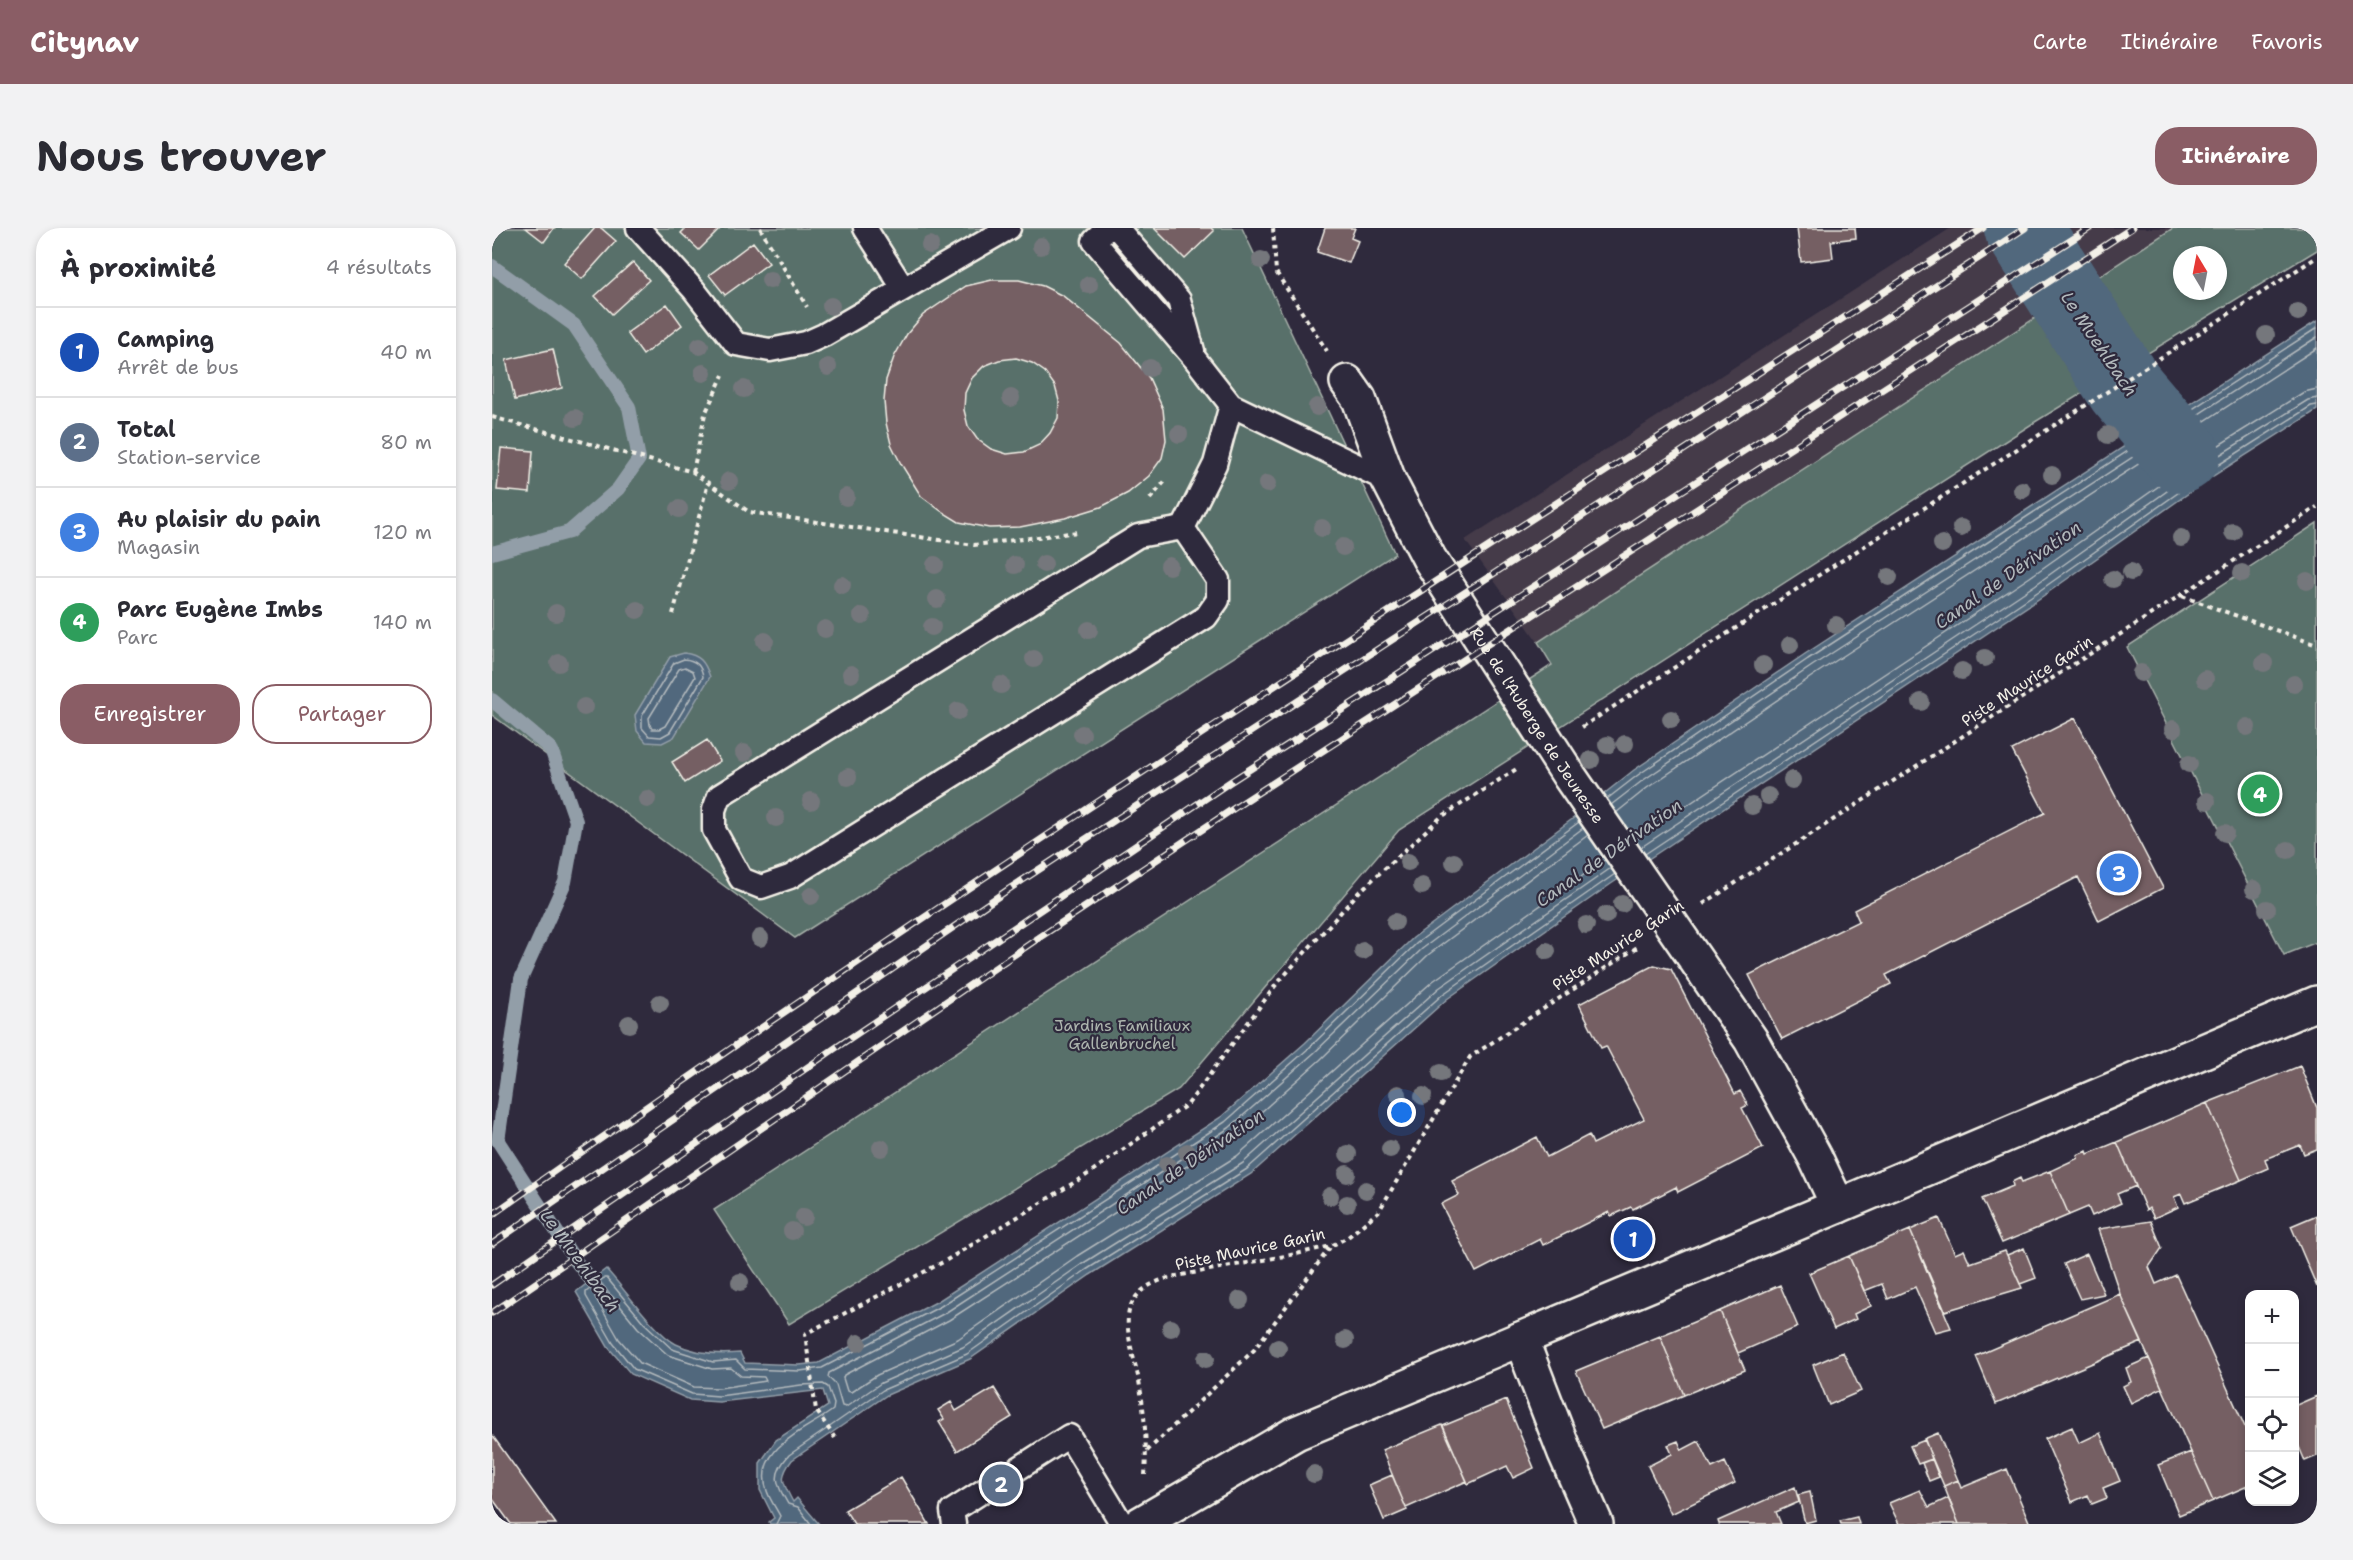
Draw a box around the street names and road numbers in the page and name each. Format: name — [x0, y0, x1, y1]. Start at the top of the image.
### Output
street label: Rue de l'Auberge de Jeunesse — [1466, 623, 1609, 827]
street label: Piste Maurice Garin — [1957, 630, 2097, 731]
street label: Piste Maurice Garin — [1548, 894, 1688, 995]
street label: Piste Maurice Garin — [1173, 1223, 1327, 1275]

